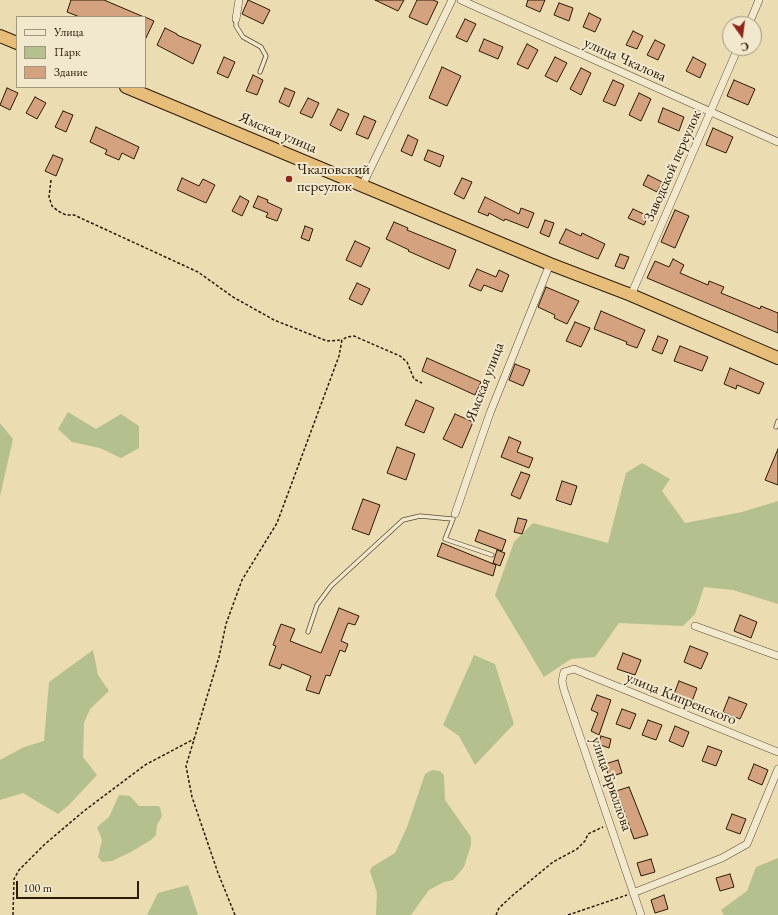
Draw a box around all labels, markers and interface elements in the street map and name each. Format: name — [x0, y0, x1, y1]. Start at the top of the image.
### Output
legend — [16, 16, 146, 88]
north arrow — [722, 16, 762, 56]
text: Улица — [54, 24, 84, 40]
street label: улица Чкалова — [581, 34, 669, 86]
text: С — [739, 39, 750, 54]
text: Парк — [54, 44, 81, 60]
text: Здание — [54, 64, 88, 80]
street label: Заводской переулок — [640, 108, 706, 224]
street label: Ямская улица — [236, 109, 320, 157]
place label: Чкаловский переулок — [297, 161, 370, 196]
marker: Чкаловский переулок — [284, 174, 294, 184]
street label: Ямская улица — [462, 340, 508, 424]
street label: улица Кипренского — [623, 669, 739, 729]
street label: улица Брюллова — [586, 735, 636, 833]
scale bar — [18, 873, 141, 899]
text: 100 m — [23, 880, 52, 896]

